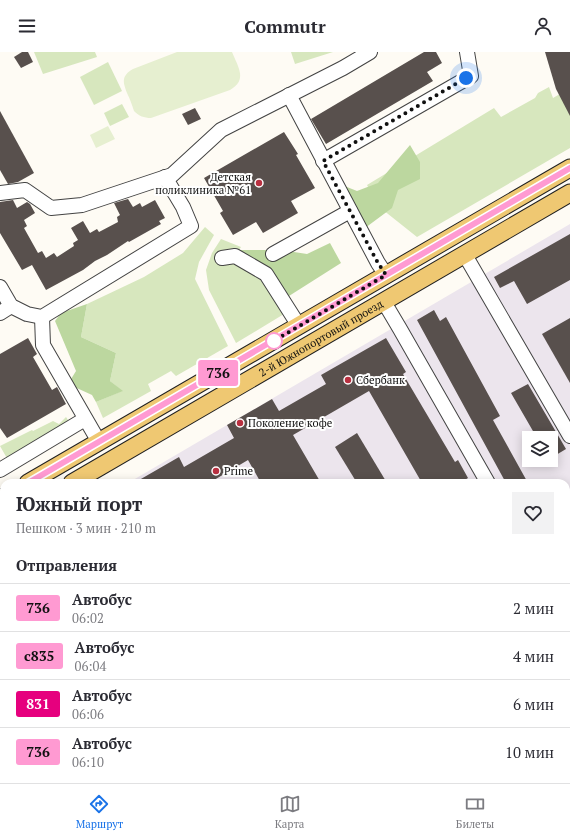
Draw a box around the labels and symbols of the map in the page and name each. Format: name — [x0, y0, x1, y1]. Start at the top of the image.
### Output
your location — [456, 68, 476, 88]
place label: Детская поликлиника №61 — [155, 170, 251, 197]
marker: Детская поликлиника №61 — [254, 178, 264, 188]
street label: 2-й Южнопортовый проезд — [256, 296, 385, 380]
unlabelled marker — [265, 332, 283, 350]
line badge: 736 — [195, 360, 241, 386]
place label: Сбербанк — [356, 373, 405, 387]
marker: Сбербанк — [343, 375, 353, 385]
place label: Поколение кофе — [248, 416, 333, 430]
marker: Поколение кофе — [235, 418, 245, 428]
place label: Prime — [224, 464, 254, 478]
marker: Prime — [211, 466, 221, 476]

